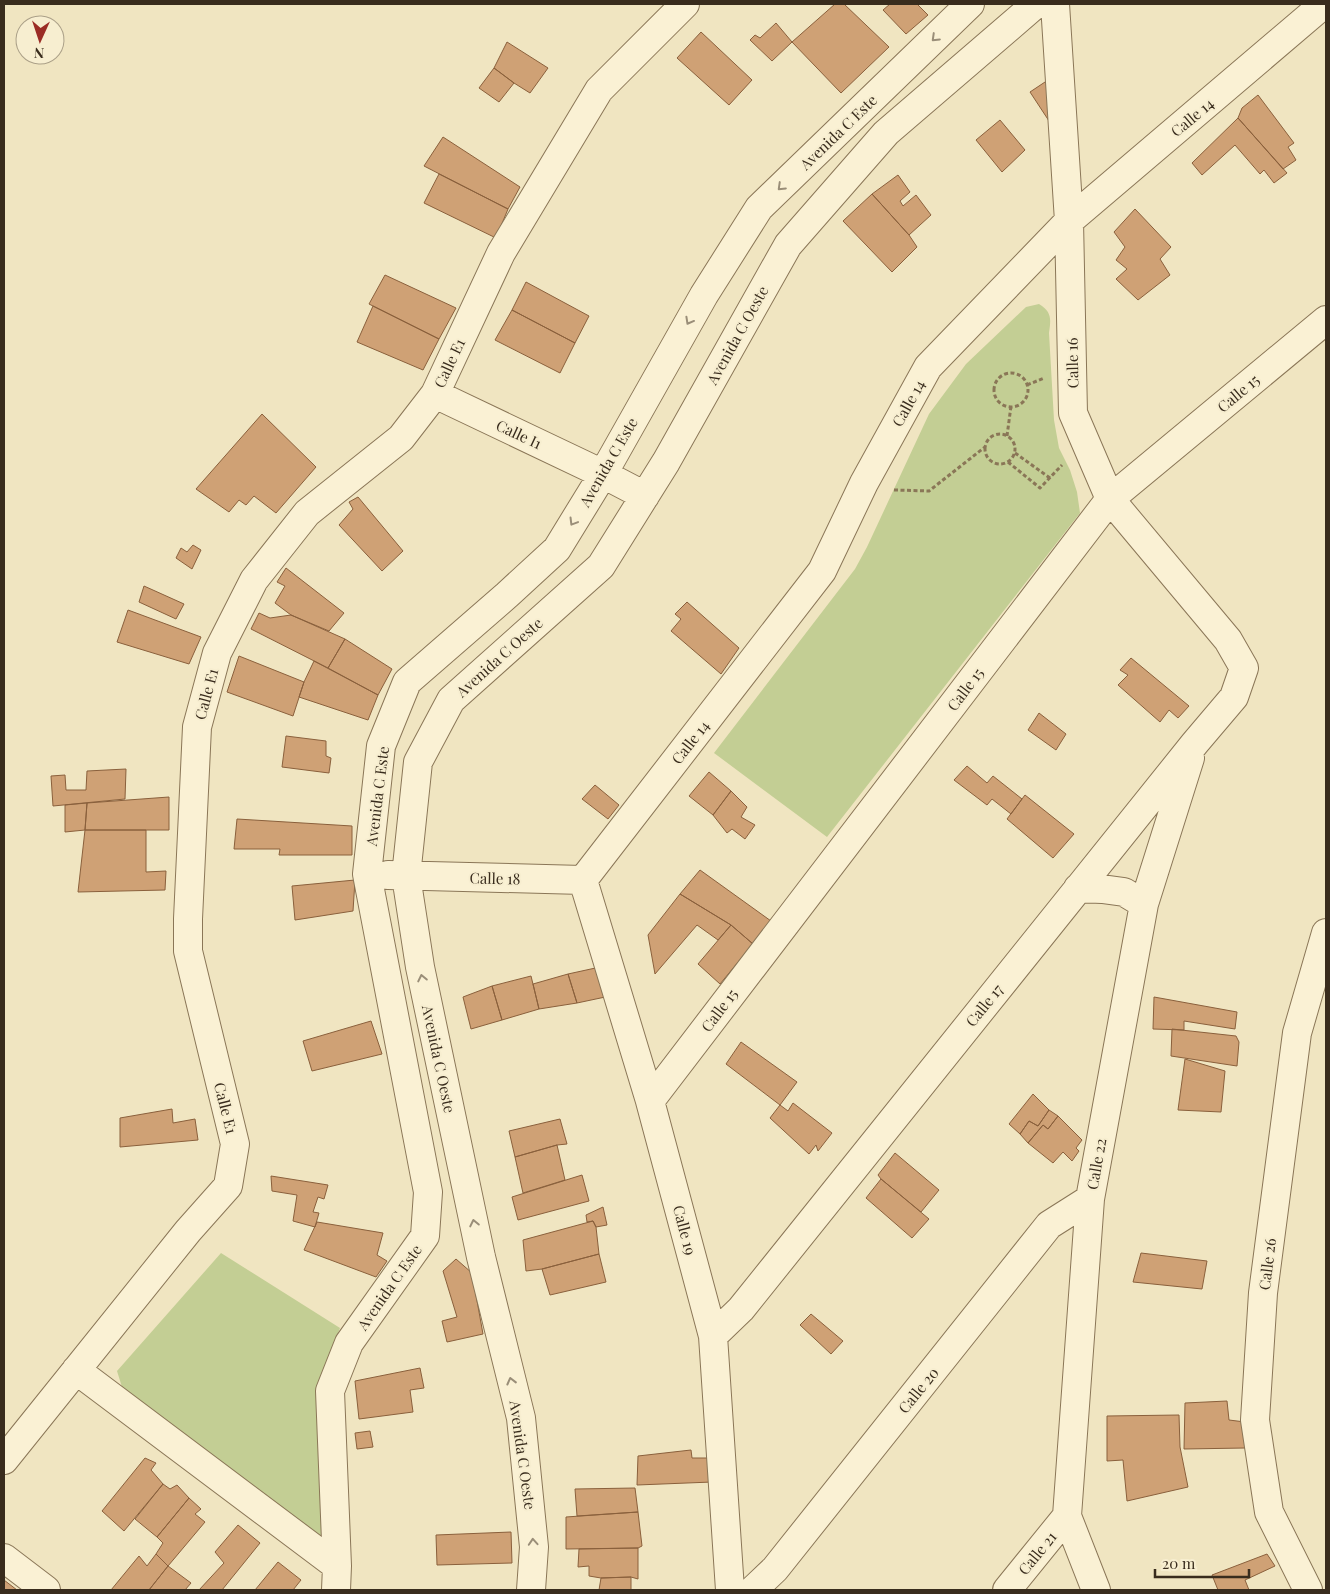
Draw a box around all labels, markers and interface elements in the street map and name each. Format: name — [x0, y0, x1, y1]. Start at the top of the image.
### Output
north arrow — [15, 15, 65, 65]
one-way arrow — [932, 32, 941, 41]
text: N — [34, 44, 45, 63]
street label: Avenida C Este — [794, 90, 881, 175]
street label: Calle 14 — [1166, 93, 1218, 141]
one-way arrow — [777, 181, 786, 190]
street label: Avenida C Oeste — [701, 282, 772, 389]
one-way arrow — [686, 315, 696, 324]
street label: Calle E1 — [429, 335, 469, 391]
street label: Calle 16 — [1062, 337, 1082, 389]
street label: Calle 15 — [1213, 370, 1263, 416]
street label: Calle 14 — [887, 376, 929, 430]
street label: Avenida C Este — [574, 414, 642, 511]
street label: Calle I1 — [493, 415, 545, 453]
one-way arrow — [570, 517, 580, 526]
street label: Avenida C Oeste — [451, 613, 546, 702]
street label: Calle 15 — [942, 663, 988, 715]
street label: Calle E1 — [190, 666, 223, 722]
street label: Calle 14 — [667, 716, 713, 768]
street label: Avenida C Este — [361, 745, 393, 848]
street label: Calle 18 — [469, 868, 521, 888]
one-way arrow — [417, 974, 428, 983]
street label: Calle 17 — [961, 980, 1007, 1030]
street label: Calle 15 — [696, 984, 742, 1036]
street label: Avenida C Oeste — [418, 1002, 460, 1115]
street label: Calle E1 — [210, 1080, 242, 1136]
street label: Calle 22 — [1082, 1137, 1110, 1191]
street label: Calle 19 — [669, 1203, 701, 1257]
one-way arrow — [469, 1219, 479, 1227]
street label: Calle 26 — [1254, 1236, 1280, 1291]
street label: Avenida C Este — [352, 1240, 426, 1335]
street label: Calle 20 — [893, 1363, 943, 1417]
one-way arrow — [507, 1377, 517, 1386]
street label: Avenida C Oeste — [505, 1398, 541, 1511]
street label: Calle 21 — [1013, 1527, 1061, 1579]
one-way arrow — [528, 1537, 539, 1545]
scale bar — [1155, 1546, 1249, 1578]
text: 20 m — [1162, 1553, 1196, 1573]

